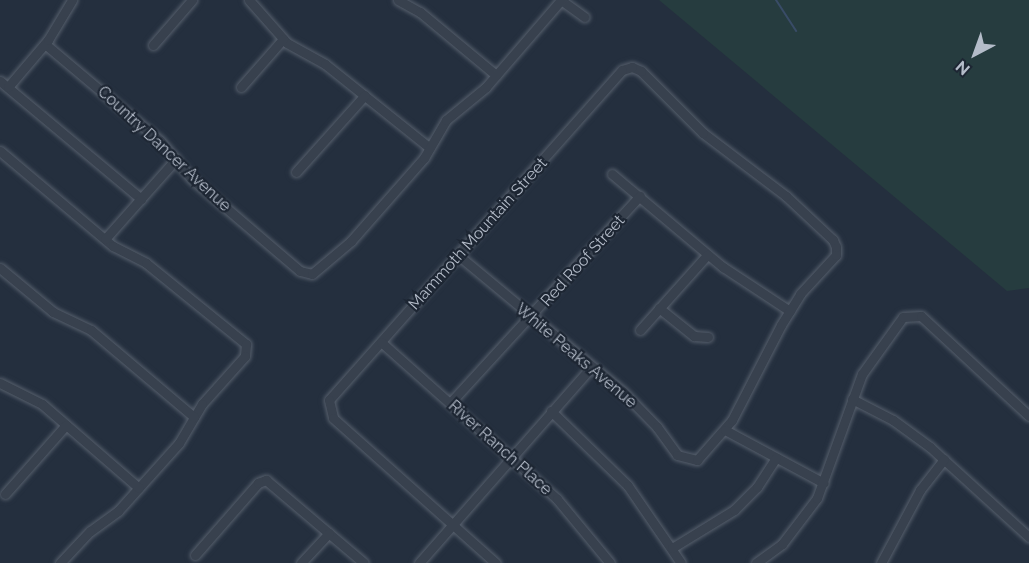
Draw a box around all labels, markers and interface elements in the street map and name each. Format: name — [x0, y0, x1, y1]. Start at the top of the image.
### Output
north arrow — [945, 24, 1005, 84]
text: N — [952, 57, 974, 79]
street label: Country Dancer Avenue — [93, 82, 235, 216]
street label: Mammoth Mountain Street — [405, 154, 551, 314]
street label: Red Roof Street — [537, 211, 629, 311]
street label: White Peaks Avenue — [511, 300, 641, 412]
street label: River Ranch Place — [444, 396, 556, 500]

